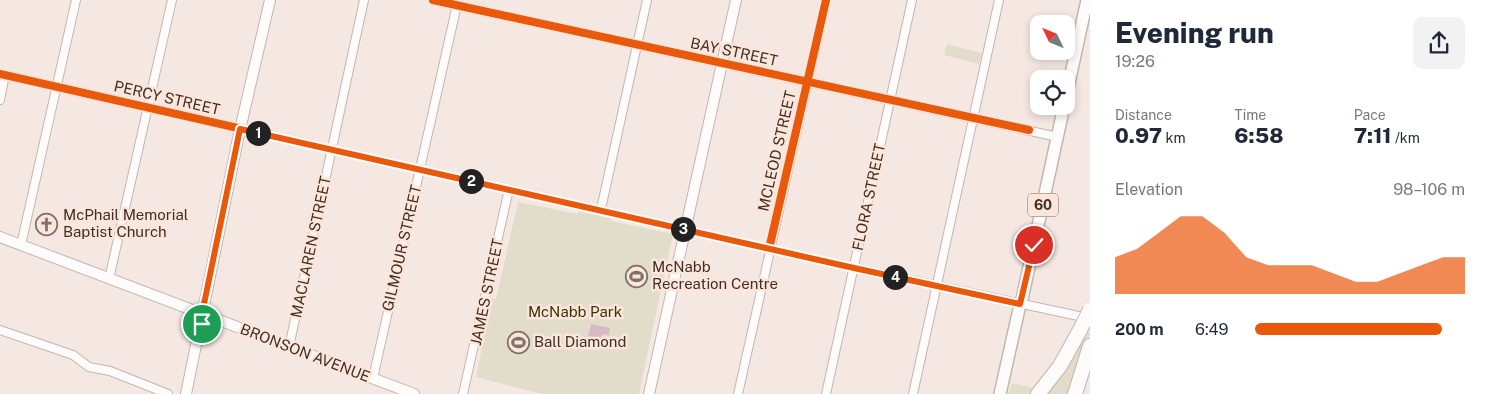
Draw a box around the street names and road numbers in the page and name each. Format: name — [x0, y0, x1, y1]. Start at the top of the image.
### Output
street label: BAY STREET — [689, 34, 779, 69]
street label: PERCY STREET — [112, 77, 222, 118]
street label: MCLEOD STREET — [754, 89, 799, 213]
street label: FLORA STREET — [849, 141, 888, 252]
street label: MACLAREN STREET — [287, 174, 334, 319]
street label: GILMOUR STREET — [379, 183, 424, 313]
road number: 60 — [1028, 194, 1058, 216]
street label: JAMES STREET — [467, 237, 506, 347]
street label: BRONSON AVENUE — [238, 320, 373, 385]

